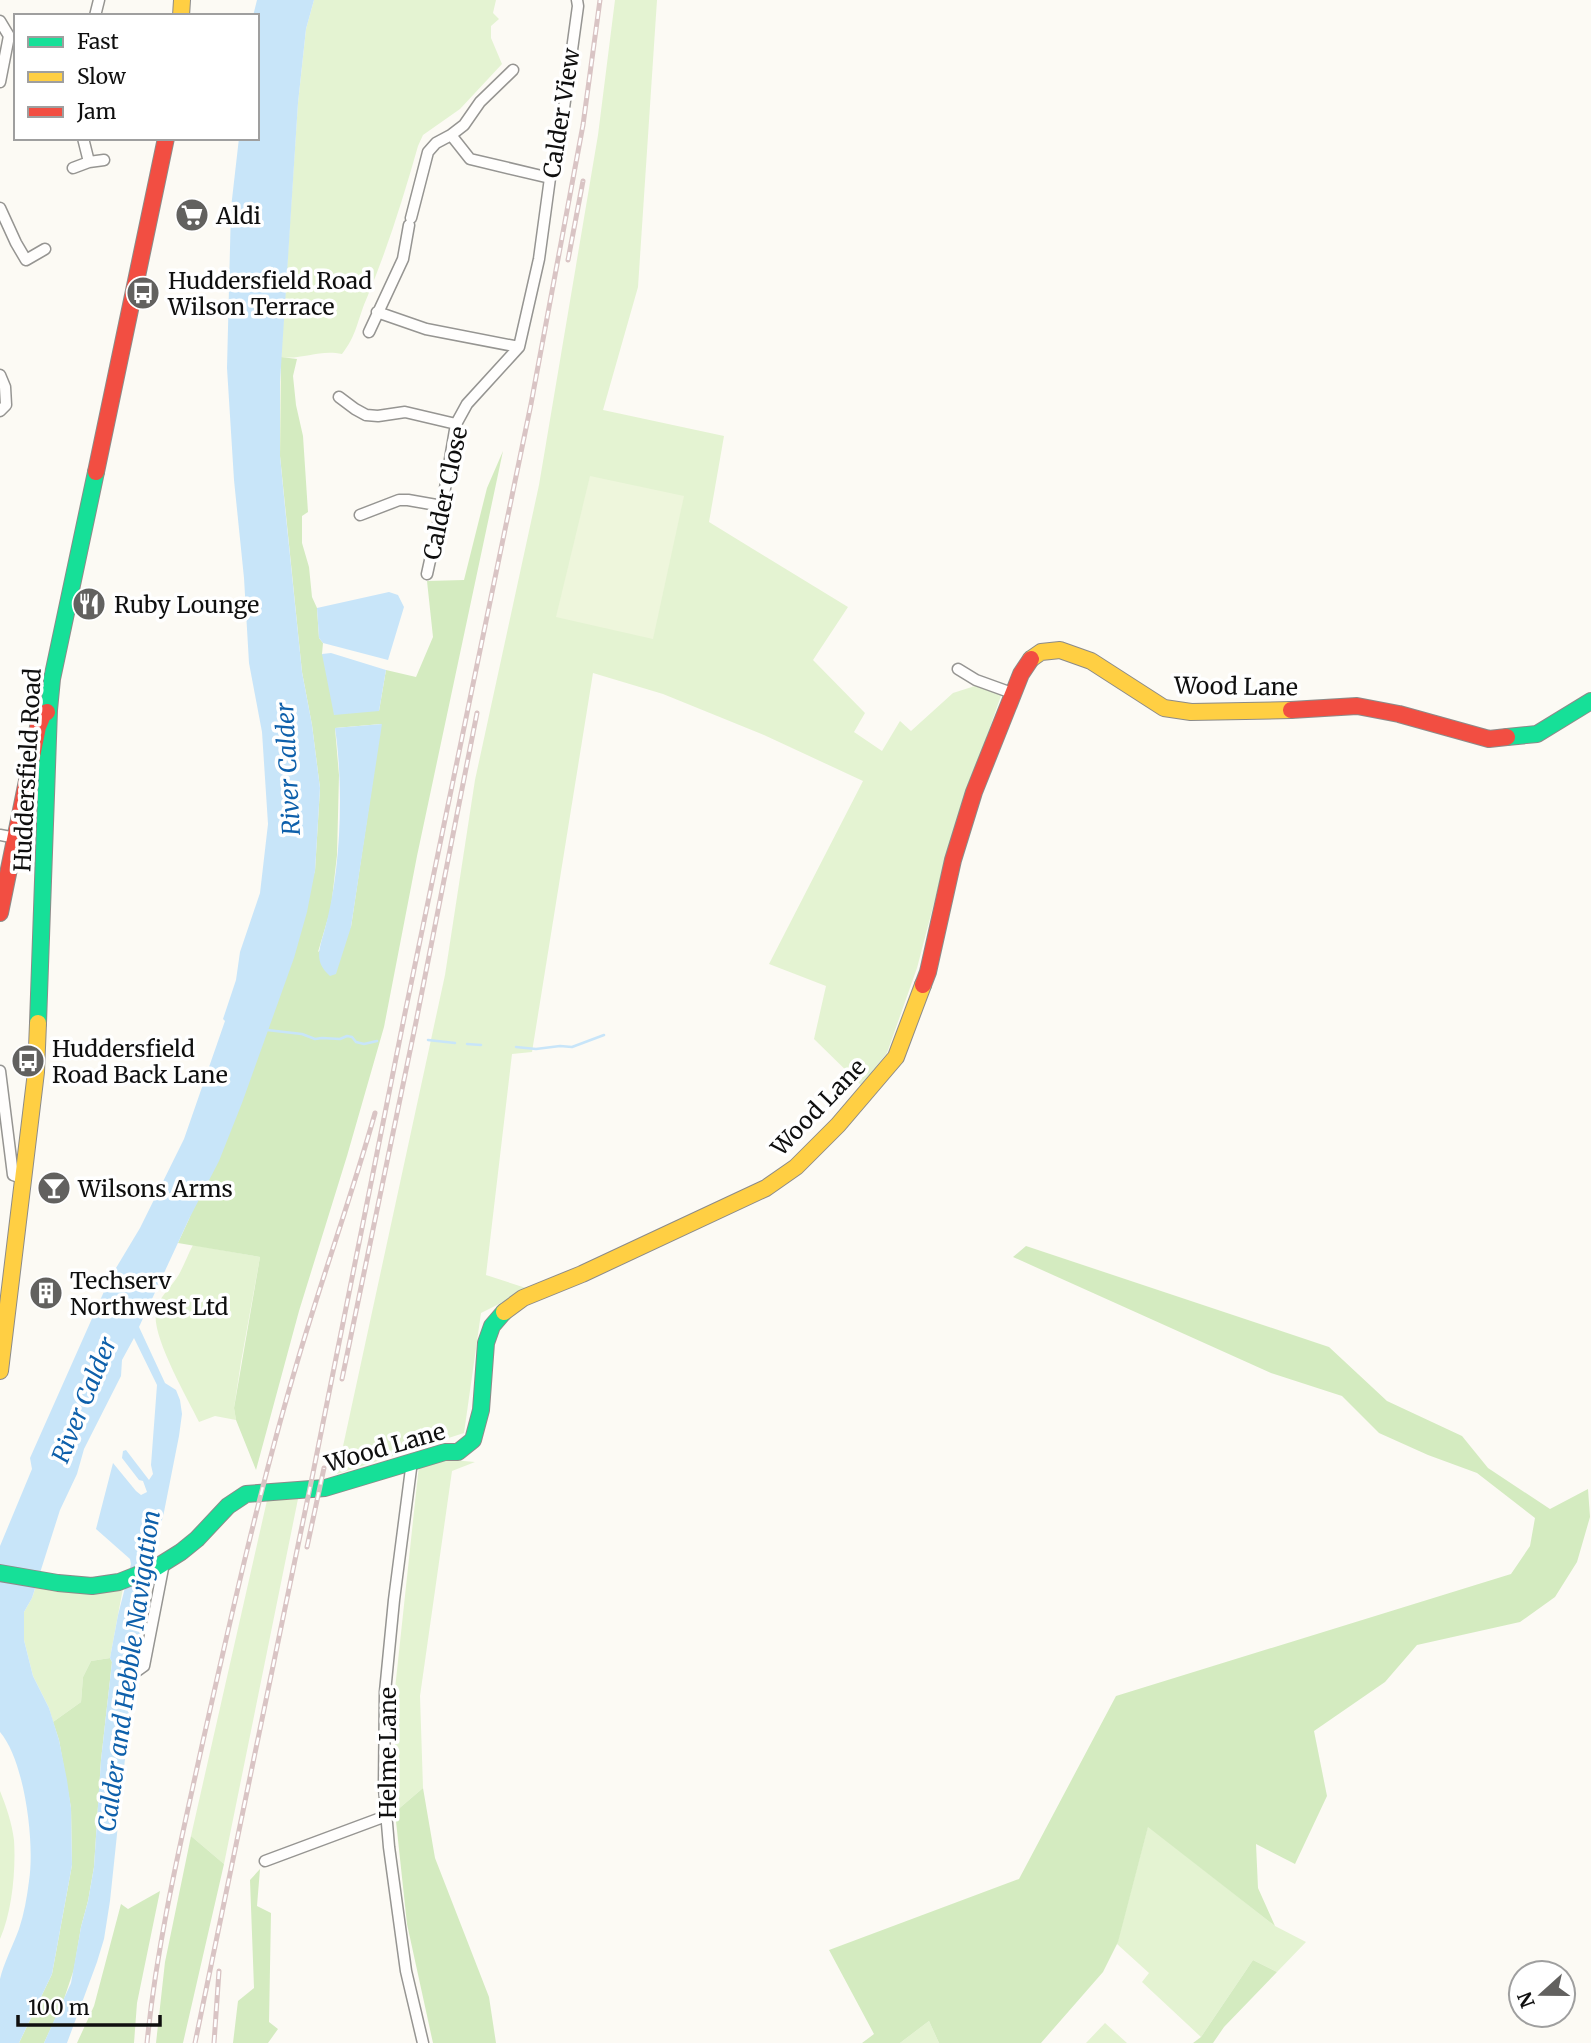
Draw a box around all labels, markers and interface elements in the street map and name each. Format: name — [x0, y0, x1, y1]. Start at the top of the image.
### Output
legend — [14, 14, 259, 140]
text: Fast — [77, 28, 119, 55]
street label: Calder View — [536, 46, 586, 180]
text: Slow — [77, 63, 126, 90]
text: Jam — [76, 98, 116, 125]
supermarket icon: Aldi — [173, 196, 211, 234]
place label: Aldi — [215, 201, 261, 230]
place label: Huddersfield Road Wilson Terrace — [167, 266, 372, 321]
bus stop icon: Huddersfield Road Wilson Terrace — [124, 274, 162, 312]
street label: Calder Close — [417, 424, 473, 562]
restaurant icon: Ruby Lounge — [70, 585, 108, 623]
place label: Ruby Lounge — [114, 590, 259, 619]
street label: Huddersfield Road — [7, 667, 47, 873]
street label: Wood Lane — [1173, 670, 1298, 702]
water label: River Calder — [269, 700, 307, 836]
place label: Huddersfield Road Back Lane — [52, 1034, 228, 1089]
bus stop icon: Huddersfield Road Back Lane — [9, 1042, 47, 1080]
street label: Wood Lane — [764, 1052, 871, 1162]
bar icon: Wilsons Arms — [35, 1169, 73, 1207]
place label: Wilsons Arms — [77, 1174, 233, 1203]
place label: Techserv Northwest Ltd — [70, 1266, 229, 1321]
building icon: Techserv Northwest Ltd — [27, 1274, 65, 1312]
water label: River Calder — [45, 1331, 124, 1467]
street label: Wood Lane — [321, 1416, 448, 1478]
water label: Calder and Hebble Navigation — [91, 1508, 167, 1834]
street label: Helme Lane — [373, 1687, 402, 1819]
north arrow — [1507, 1959, 1577, 2029]
scale bar — [18, 1983, 159, 2027]
text: N — [1512, 1989, 1540, 2011]
text: 100 m — [28, 1994, 90, 2021]

